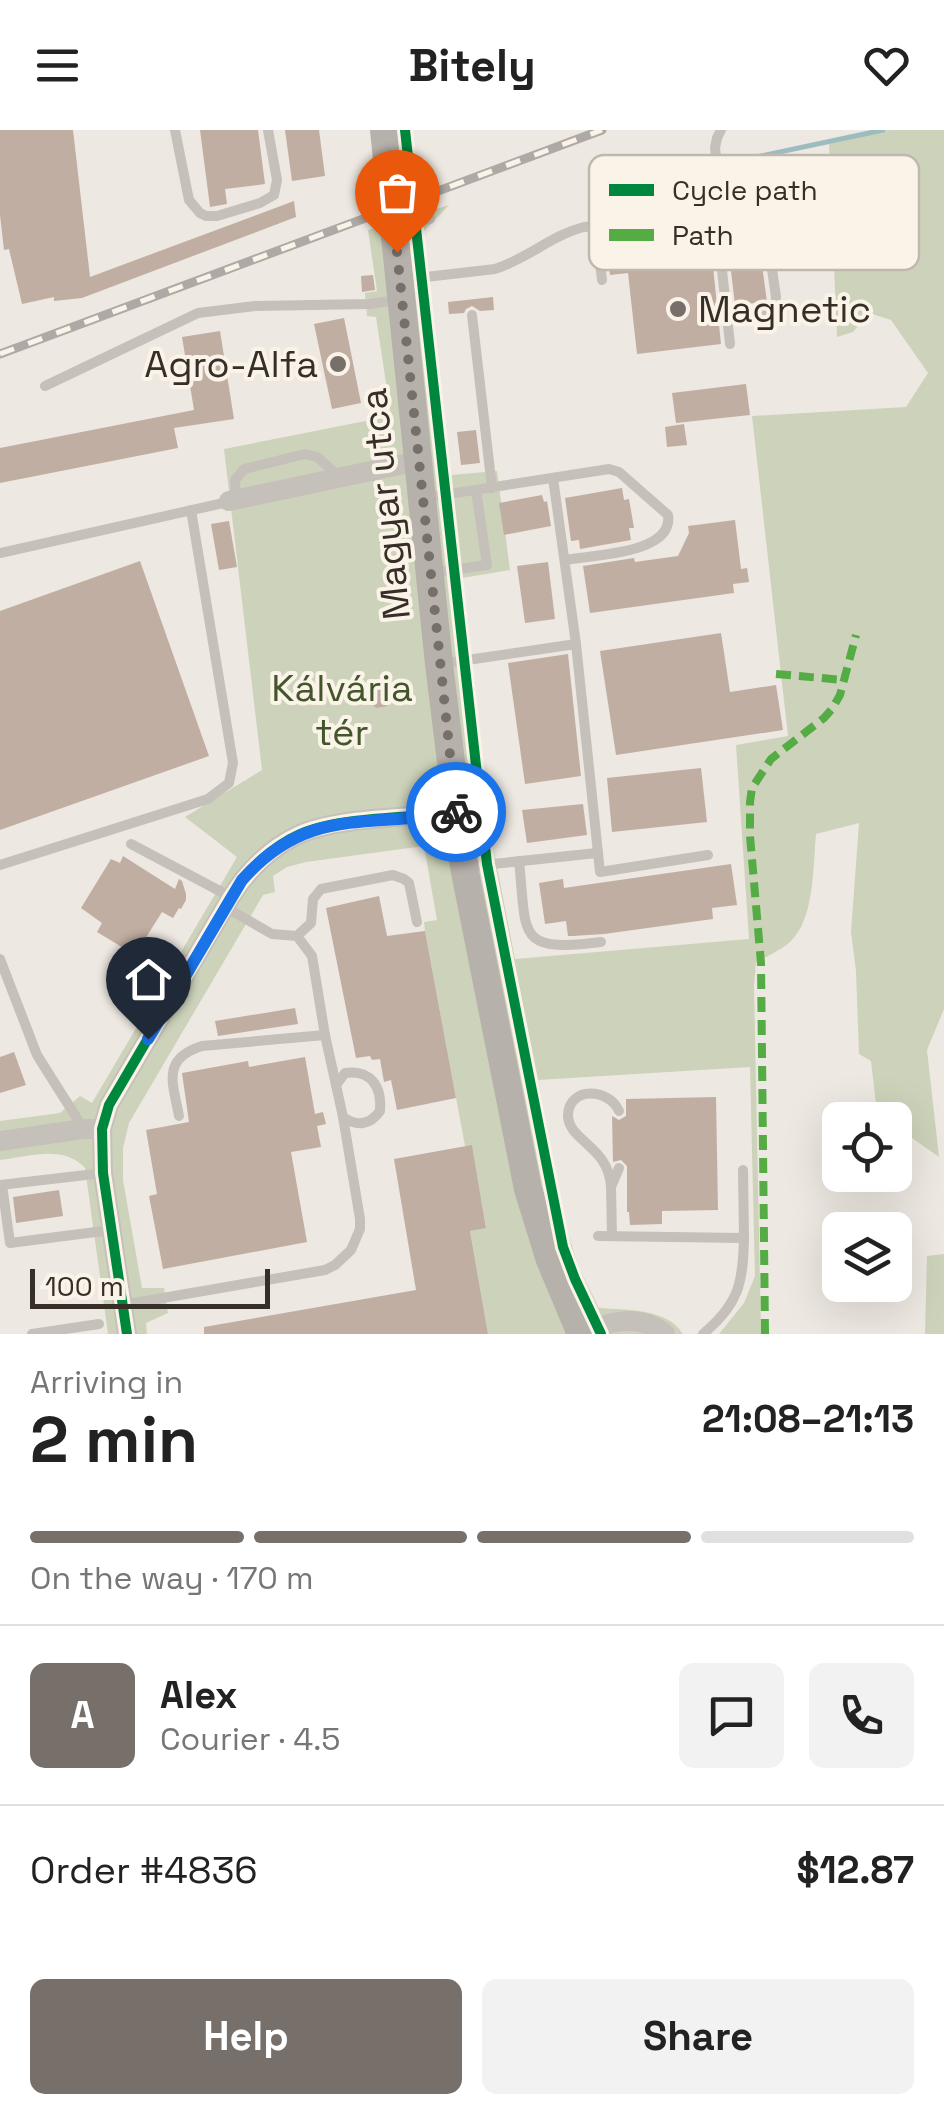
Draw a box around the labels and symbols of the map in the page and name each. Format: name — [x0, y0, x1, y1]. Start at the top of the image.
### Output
pin — [355, 150, 440, 253]
legend — [589, 155, 919, 270]
text: Cycle path — [672, 172, 818, 208]
text: Path — [672, 217, 734, 253]
place label: Magnetic — [698, 285, 871, 333]
marker: Magnetic — [667, 298, 689, 320]
place label: Agro-Alfa — [144, 340, 318, 388]
marker: Agro-Alfa — [327, 353, 349, 375]
street label: Magyar utca — [349, 386, 421, 622]
park label: Kálvária tér — [271, 664, 413, 756]
courier — [406, 762, 506, 862]
pin — [106, 937, 191, 1040]
scale bar — [30, 1264, 270, 1308]

